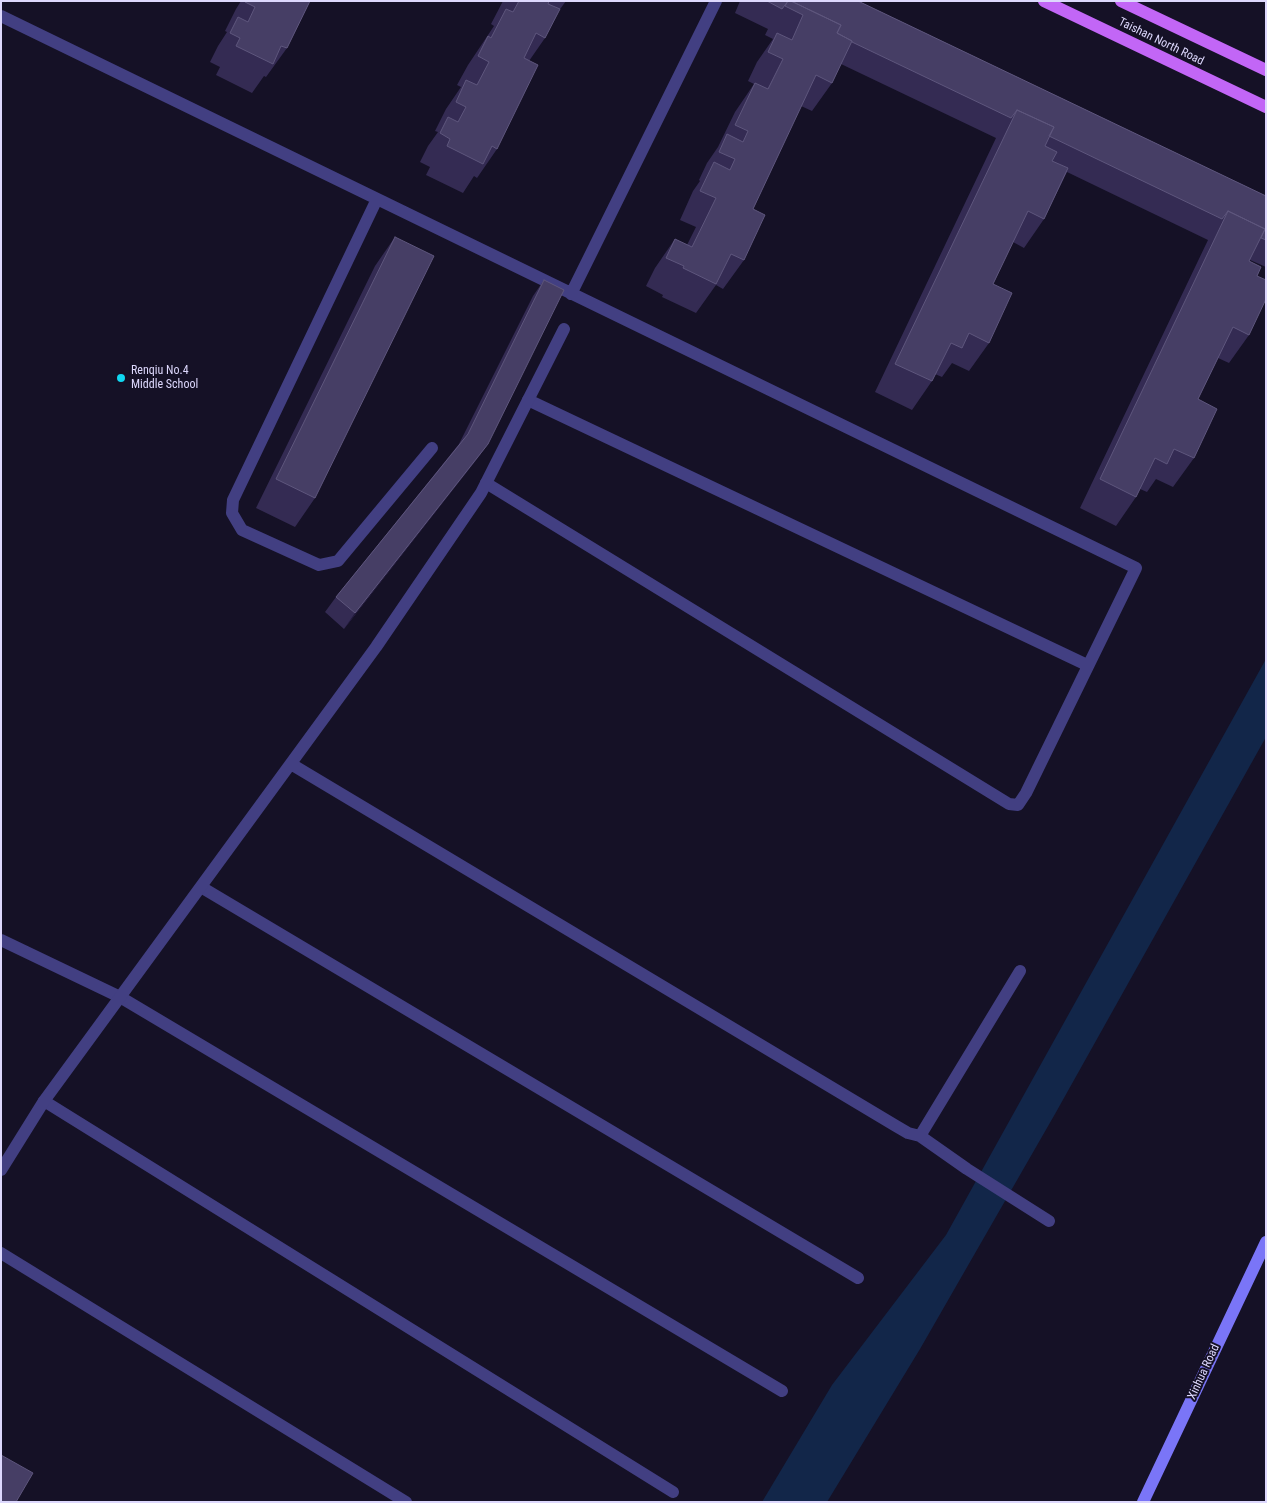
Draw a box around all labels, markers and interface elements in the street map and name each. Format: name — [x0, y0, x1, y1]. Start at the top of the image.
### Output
street label: Taishan North Road — [1116, 15, 1206, 69]
place label: Renqiu No.4 Middle School — [131, 364, 198, 392]
marker: Renqiu No.4 Middle School — [115, 372, 127, 384]
street label: Xinhua Road — [1185, 1342, 1223, 1402]

